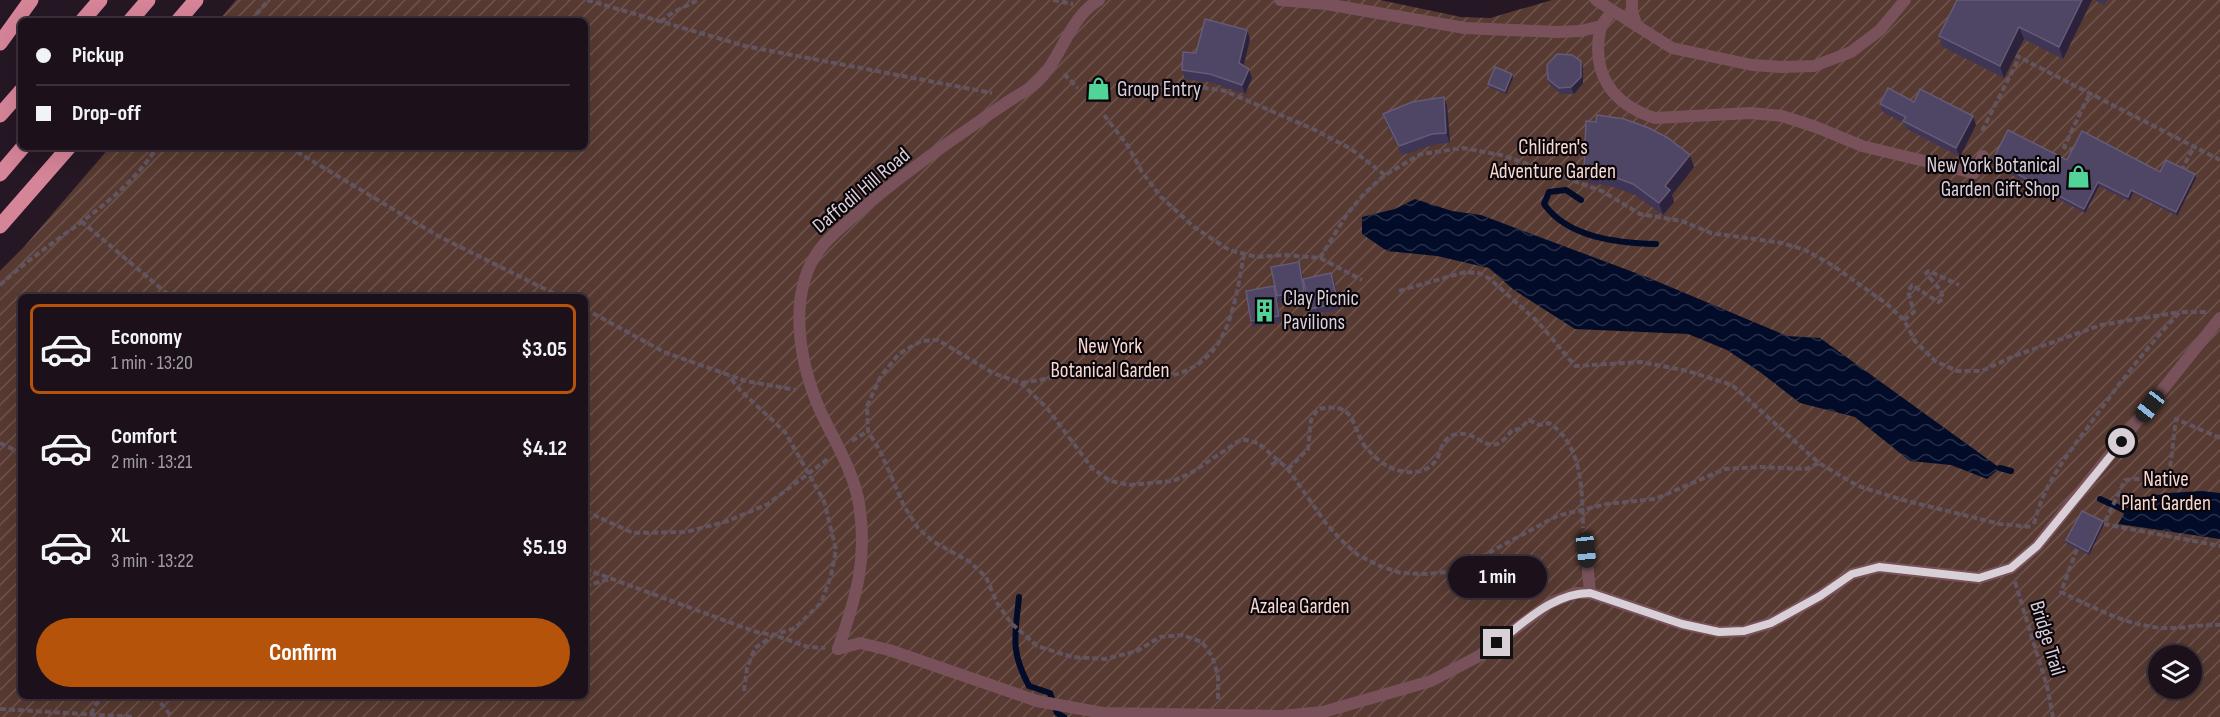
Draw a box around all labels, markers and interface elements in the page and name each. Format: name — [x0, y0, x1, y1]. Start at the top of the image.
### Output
text: Pickup — [72, 42, 124, 69]
shop icon: Group Entry — [1086, 76, 1112, 102]
place label: Group Entry — [1117, 77, 1201, 102]
text: Drop-off — [72, 100, 141, 127]
park label: Chlidren's Adventure Garden — [1489, 135, 1616, 184]
street label: Daffodil Hill Road — [808, 142, 915, 238]
place label: New York Botanical Garden Gift Shop — [1927, 153, 2060, 202]
shop icon: New York Botanical Garden Gift Shop — [2065, 164, 2091, 190]
place label: Clay Picnic Pavilions — [1283, 286, 1359, 335]
building icon: Clay Picnic Pavilions — [1252, 297, 1278, 323]
icon: car — [39, 322, 93, 376]
text: Economy — [111, 324, 182, 351]
park label: New York Botanical Garden — [1050, 334, 1170, 383]
text: $3.05 — [521, 336, 567, 363]
text: 1 min · 13:20 — [111, 351, 193, 375]
car — [2132, 386, 2168, 426]
icon: car — [39, 421, 93, 475]
text: Comfort — [111, 423, 177, 450]
route start — [2108, 428, 2135, 455]
text: $4.12 — [522, 435, 567, 462]
text: 2 min · 13:21 — [111, 450, 192, 474]
park label: Native Plant Garden — [2121, 467, 2211, 516]
icon: car — [39, 520, 93, 574]
text: XL — [111, 522, 130, 549]
car — [1575, 531, 1597, 569]
text: $5.19 — [522, 534, 567, 561]
text: 3 min · 13:22 — [111, 549, 194, 573]
callout: 1 min — [1448, 556, 1546, 598]
text: 1 min — [1479, 565, 1516, 589]
park label: Azalea Garden — [1250, 594, 1349, 619]
street label: Bridge Trail — [2024, 598, 2071, 678]
button: Confirm — [36, 618, 570, 687]
route end — [1483, 629, 1510, 656]
map controls — [2148, 645, 2202, 699]
button: layers — [2148, 645, 2202, 699]

